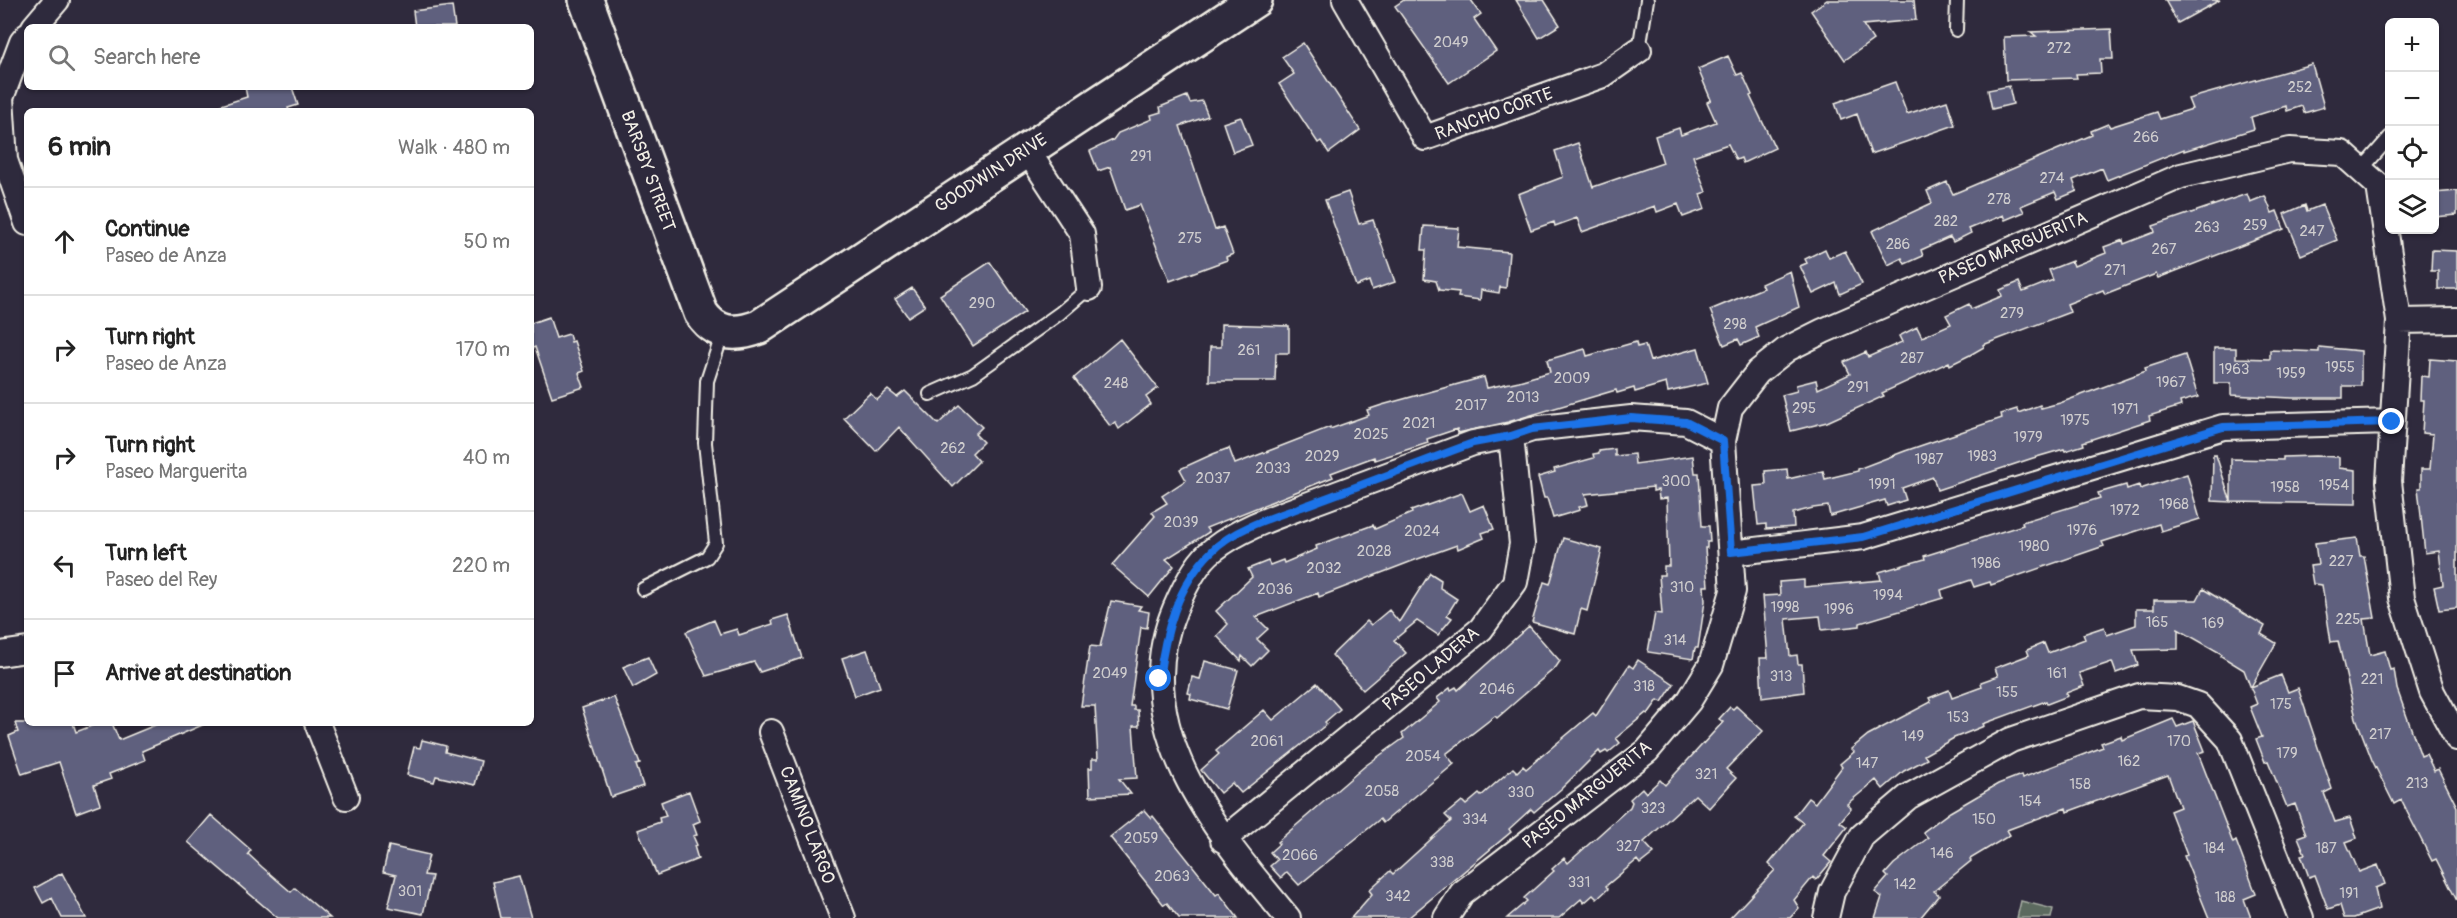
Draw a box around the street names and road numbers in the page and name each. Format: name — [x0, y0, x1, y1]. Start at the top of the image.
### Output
street label: RANCHO CORTE — [1432, 82, 1556, 146]
street label: BARSBY STREET — [615, 107, 681, 235]
street label: GOODWIN DRIVE — [930, 128, 1052, 218]
street label: PASEO MARGUERITA — [1935, 206, 2091, 290]
street label: PASEO LADERA — [1378, 622, 1484, 716]
street label: PASEO MARGUERITA — [1518, 736, 1657, 854]
street label: CAMINO LARGO — [774, 763, 840, 887]

